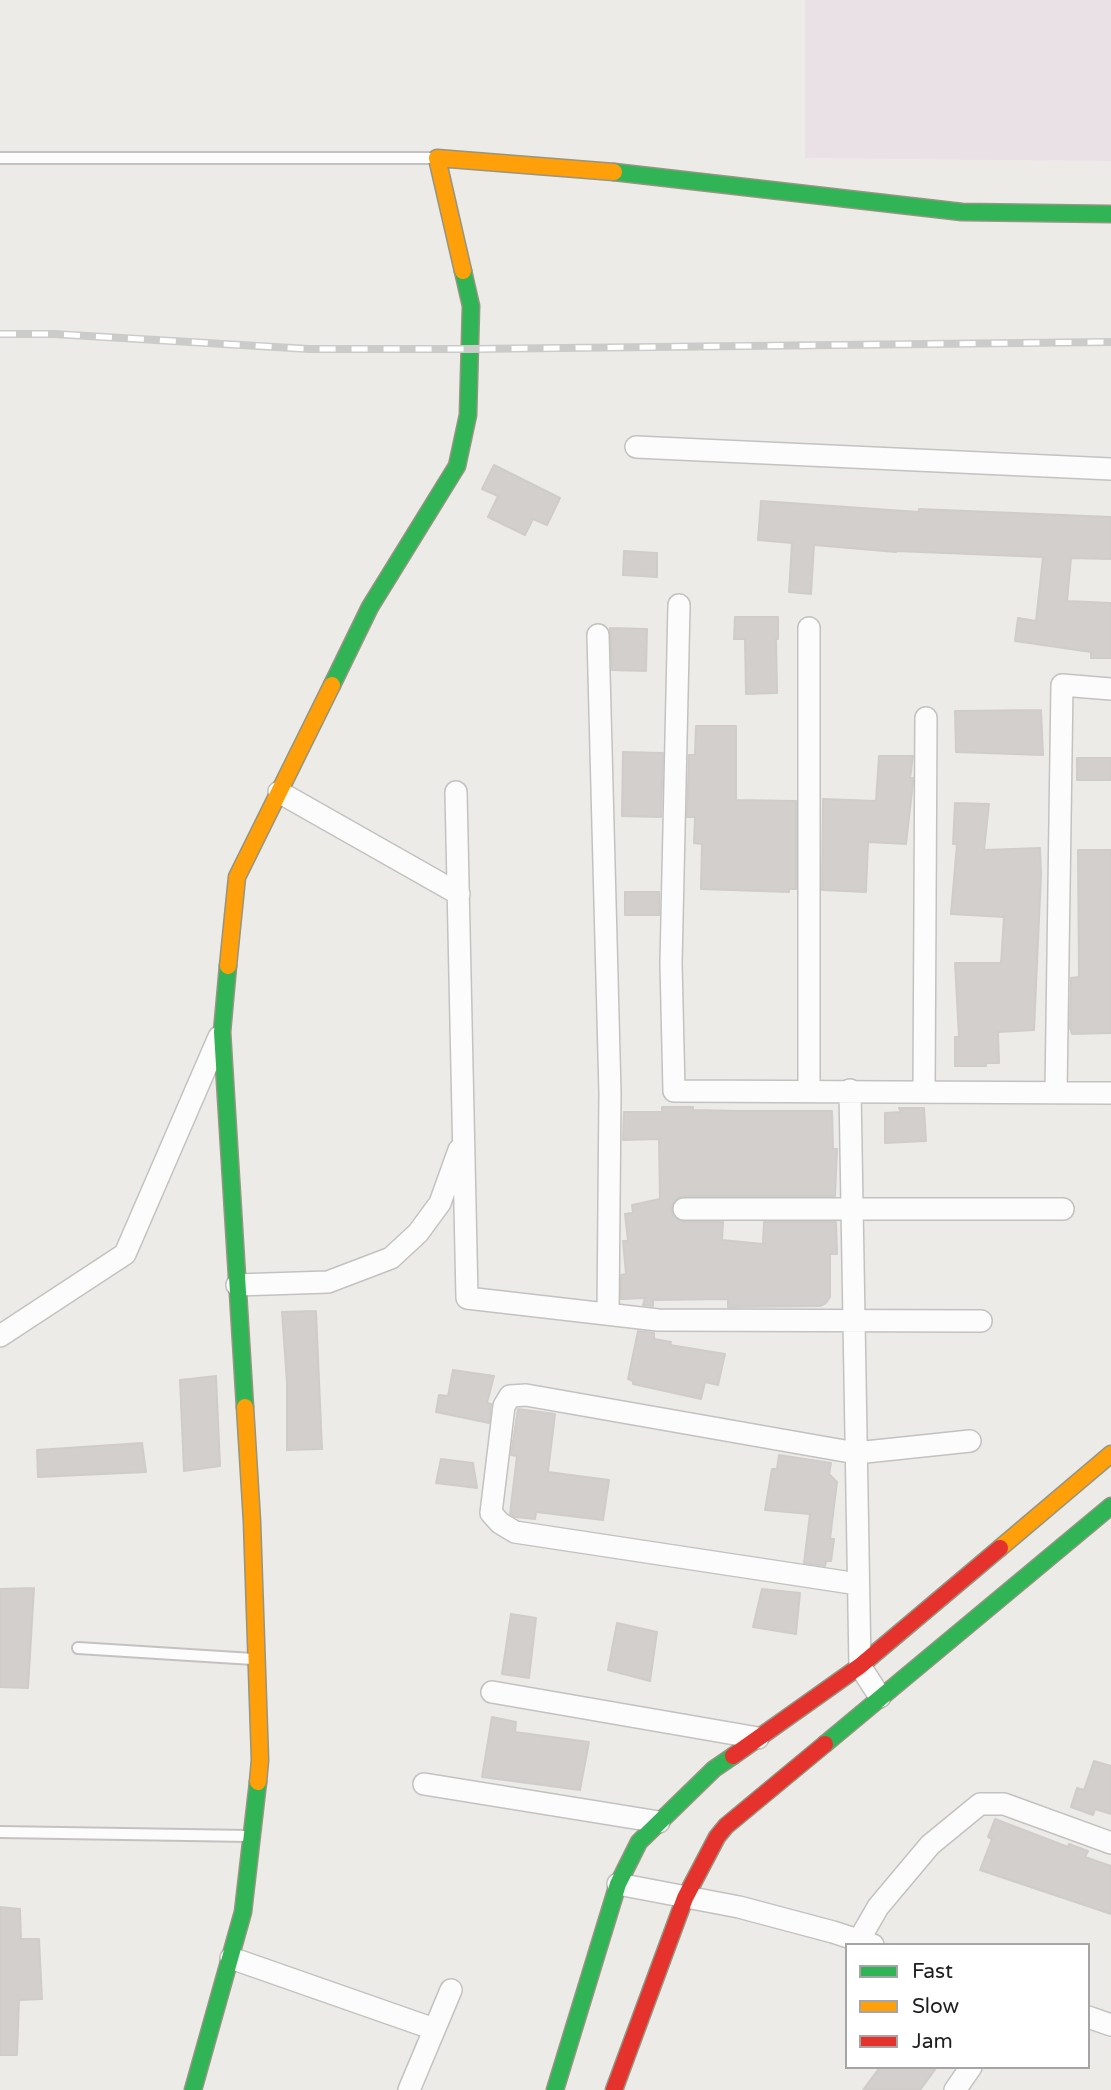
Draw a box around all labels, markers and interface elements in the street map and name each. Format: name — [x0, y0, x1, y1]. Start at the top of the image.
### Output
legend — [845, 1943, 1090, 2069]
text: Fast — [912, 1959, 953, 1984]
text: Slow — [912, 1994, 959, 2019]
text: Jam — [912, 2029, 953, 2054]

